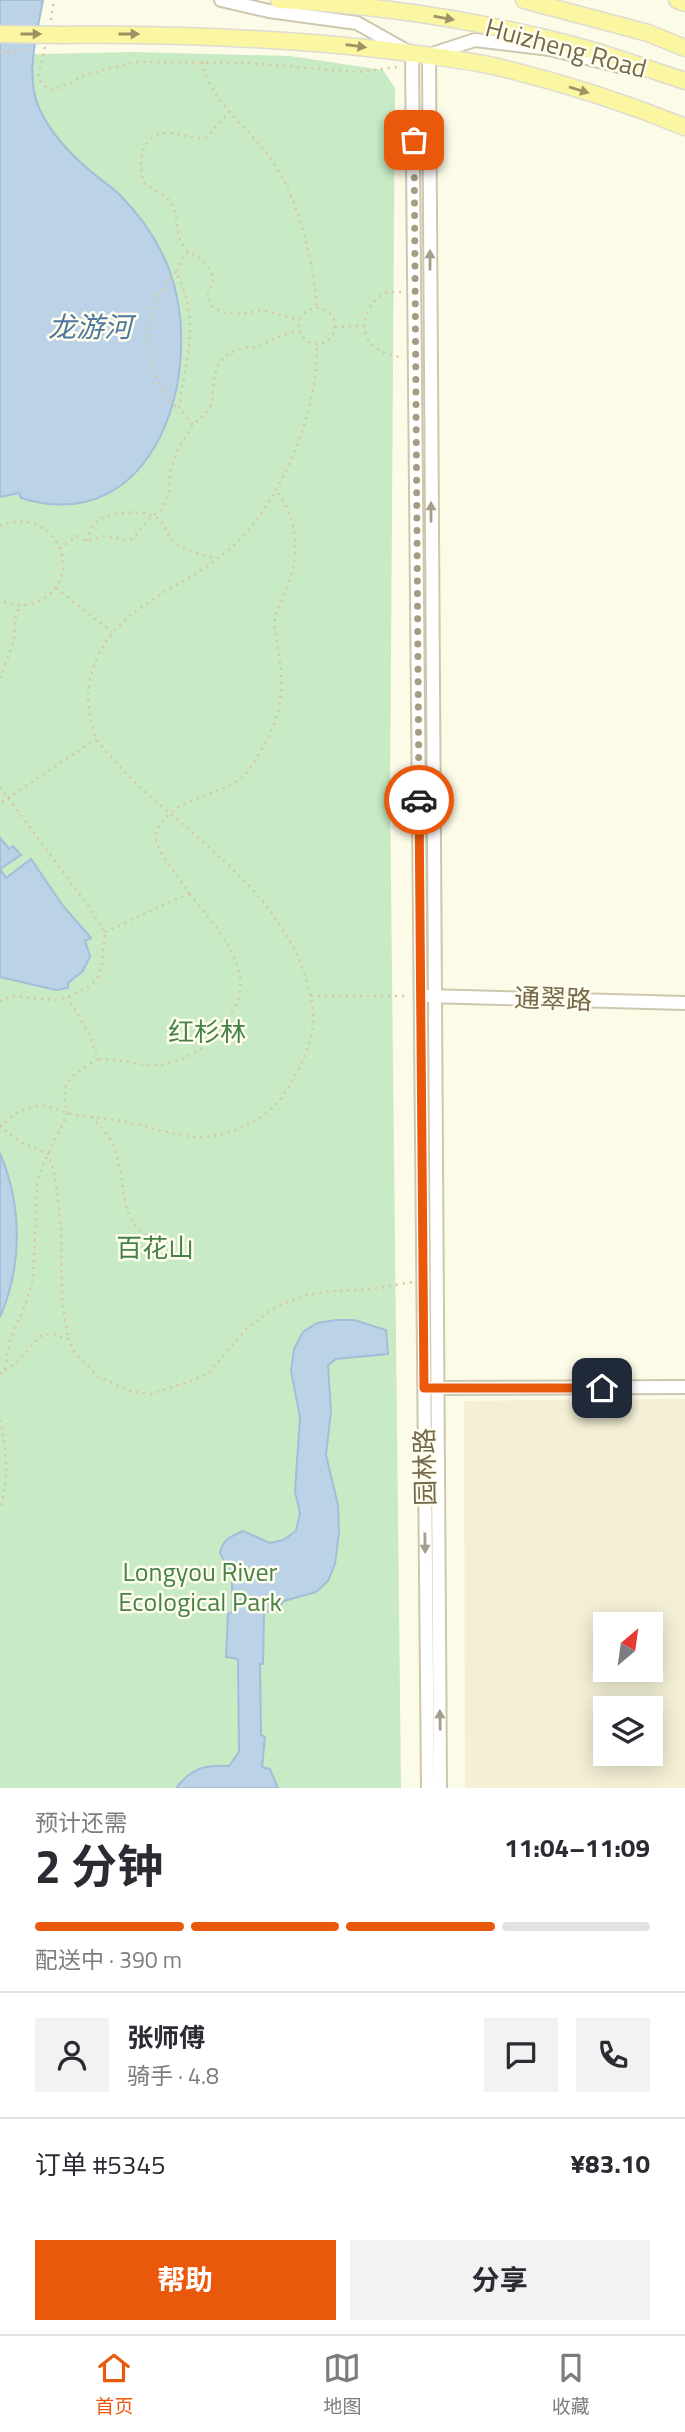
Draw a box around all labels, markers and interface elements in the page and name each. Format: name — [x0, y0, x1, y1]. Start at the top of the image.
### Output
street label: Huizheng Road — [481, 7, 651, 88]
one-way arrow — [433, 13, 455, 24]
one-way arrow — [20, 28, 42, 40]
one-way arrow — [119, 28, 141, 40]
one-way arrow — [346, 41, 368, 52]
one-way arrow — [569, 85, 590, 95]
pin — [384, 110, 444, 170]
icon: bag — [395, 121, 433, 159]
one-way arrow — [424, 249, 436, 271]
water label: 龙游河 — [48, 305, 137, 348]
one-way arrow — [425, 501, 437, 523]
courier — [384, 765, 454, 835]
icon: car — [400, 781, 438, 819]
street label: 通翠路 — [513, 978, 593, 1019]
park label: 红杉林 — [168, 1012, 246, 1051]
park label: 百花山 — [116, 1228, 194, 1267]
pin — [572, 1358, 632, 1418]
icon: home — [583, 1369, 621, 1407]
street label: 园林路 — [404, 1428, 445, 1506]
one-way arrow — [420, 1532, 431, 1554]
park label: Longyou River Ecological Park — [118, 1552, 282, 1621]
north arrow — [593, 1612, 663, 1682]
map controls — [593, 1612, 663, 1766]
button: layers — [593, 1696, 663, 1766]
one-way arrow — [434, 1709, 446, 1731]
text: 预计还需 — [35, 1805, 127, 1840]
text: 11:04–11:09 — [504, 1828, 650, 1867]
text: 2 分钟 — [35, 1831, 163, 1901]
text: 配送中 · 390 m — [35, 1942, 182, 1977]
button: person — [35, 2018, 109, 2092]
text: 张师傅 — [127, 2018, 205, 2057]
button: chat — [484, 2018, 558, 2092]
button: phone — [576, 2018, 650, 2092]
text: 骑手 · 4.8 — [127, 2058, 219, 2093]
text: ¥83.10 — [571, 2144, 650, 2183]
text: 订单 #5345 — [35, 2145, 166, 2184]
button: 帮助 — [35, 2240, 336, 2320]
button: 分享 — [350, 2240, 650, 2320]
tab: 首页 — [95, 2349, 133, 2420]
tab: 地图 — [323, 2349, 362, 2420]
tab: 收藏 — [552, 2349, 590, 2420]

